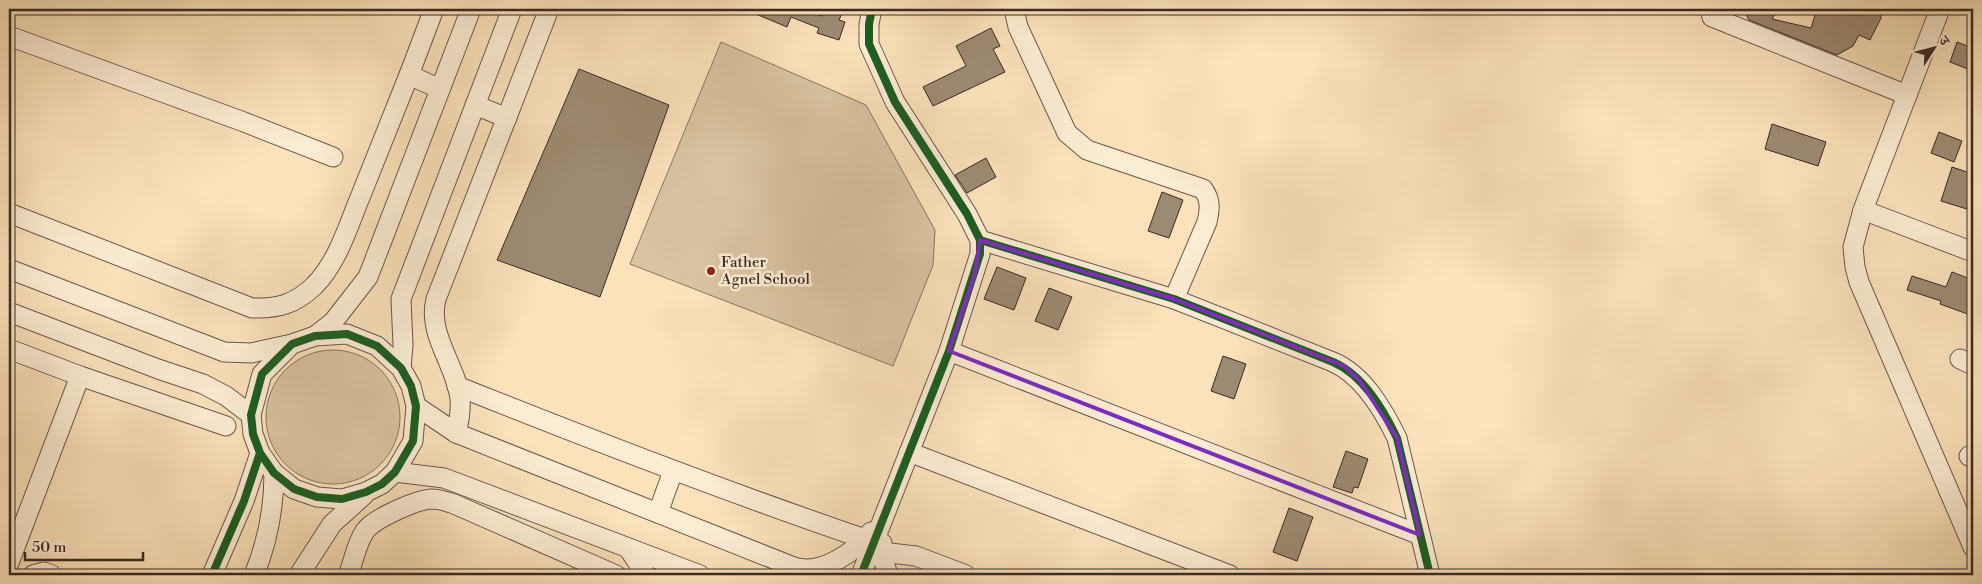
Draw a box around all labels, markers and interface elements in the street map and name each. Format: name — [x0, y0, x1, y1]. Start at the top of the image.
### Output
north arrow — [1910, 22, 1960, 72]
text: उ — [1934, 32, 1954, 50]
place label: Father Agnel School — [720, 253, 810, 289]
marker: Father Agnel School — [705, 265, 717, 277]
scale bar — [25, 529, 142, 561]
text: 50 m — [32, 538, 66, 557]

